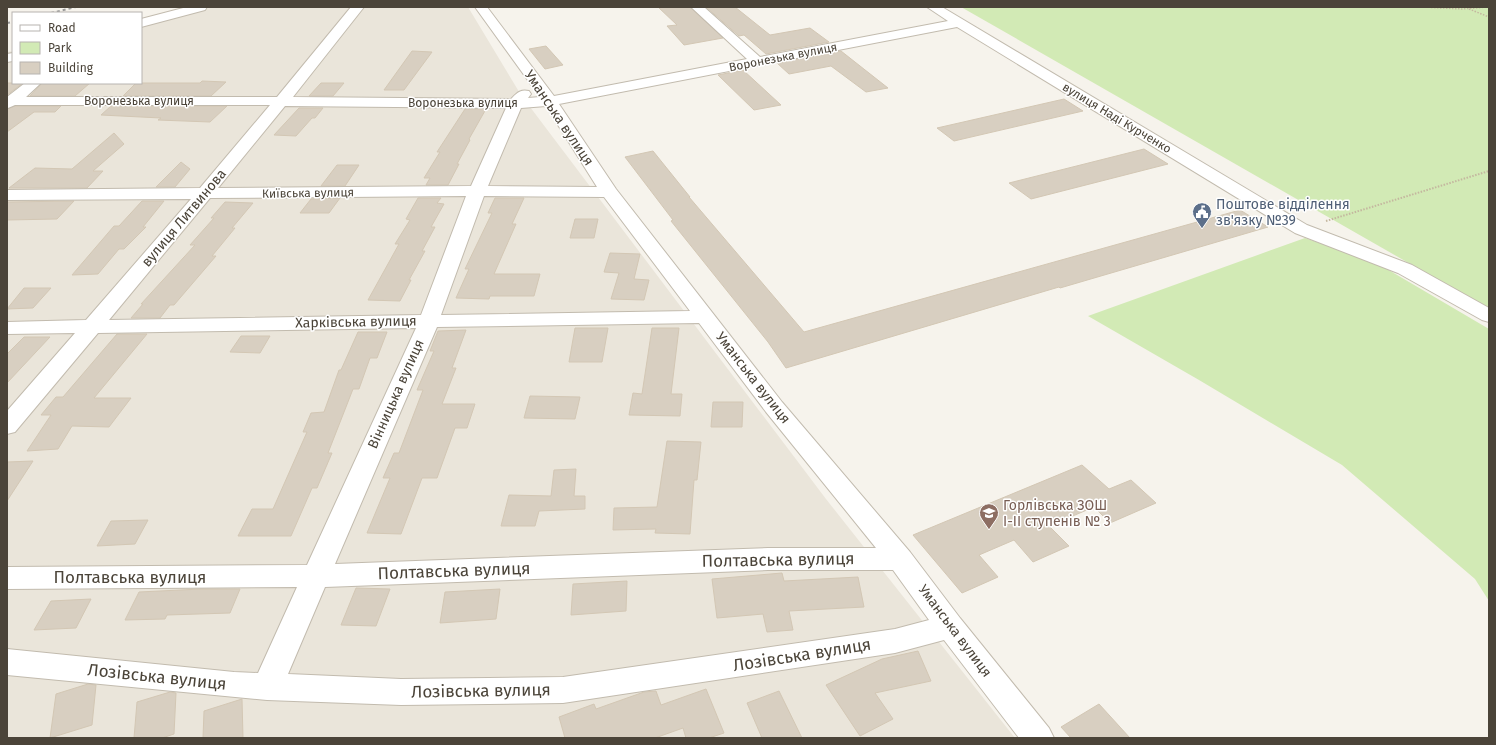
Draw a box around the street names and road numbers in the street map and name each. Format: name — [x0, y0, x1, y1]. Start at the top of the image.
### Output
street label: Воронезька вулиця — [728, 40, 838, 74]
street label: Уманська вулиця — [521, 67, 597, 169]
street label: вулиця Наді Курченко — [1060, 80, 1174, 156]
street label: Воронезька вулиця — [84, 94, 194, 108]
street label: Воронезька вулиця — [408, 96, 518, 110]
street label: вулиця Литвинова — [138, 166, 230, 270]
street label: Київська вулиця — [262, 185, 354, 201]
street label: Харківська вулиця — [295, 312, 417, 332]
street label: Уманська вулиця — [712, 329, 794, 427]
street label: Вінницька вулиця — [364, 337, 428, 451]
street label: Полтавська вулиця — [701, 548, 855, 572]
street label: Полтавська вулиця — [377, 558, 531, 584]
street label: Полтавська вулиця — [54, 567, 206, 588]
street label: Уманська вулиця — [915, 581, 995, 681]
street label: Лозівська вулиця — [731, 634, 873, 676]
street label: Лозівська вулиця — [86, 659, 228, 695]
street label: Лозівська вулиця — [411, 679, 551, 703]

